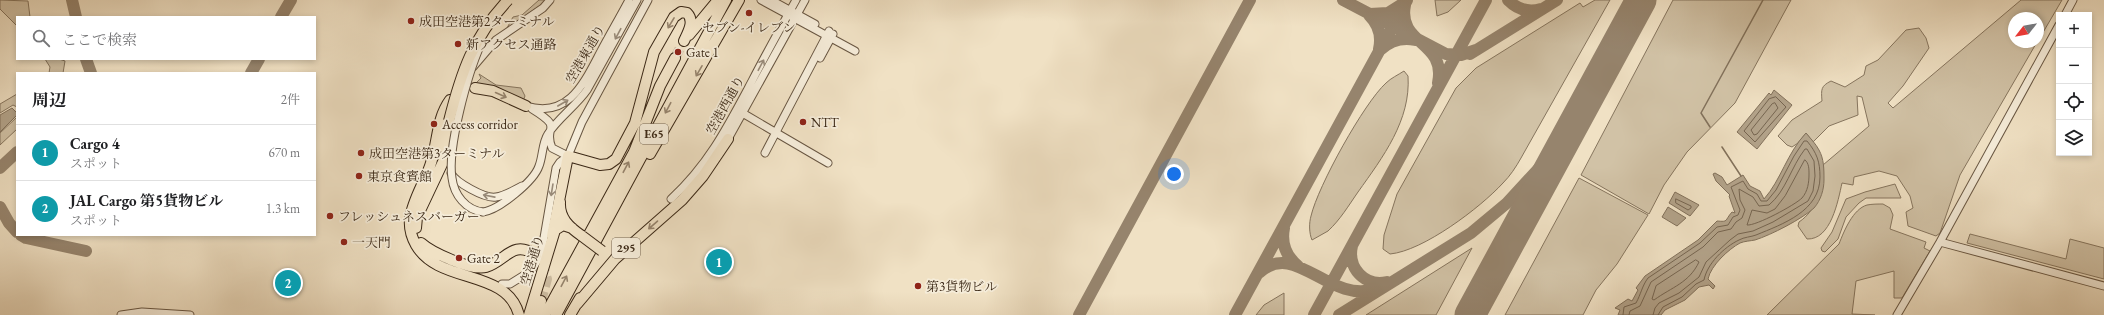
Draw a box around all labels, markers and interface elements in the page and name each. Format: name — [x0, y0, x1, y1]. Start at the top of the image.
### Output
marker: セブン-イレブン — [744, 8, 754, 18]
north arrow — [2008, 12, 2044, 48]
map controls — [2056, 12, 2092, 156]
button: + — [2056, 12, 2092, 48]
place label: 成田空港第2ターミナル — [419, 13, 555, 30]
search box — [16, 16, 316, 60]
marker: 成田空港第2ターミナル — [406, 16, 416, 26]
one-way arrow — [666, 17, 674, 29]
place label: セブン-イレブン — [702, 19, 796, 36]
street label: 空港東通り — [561, 22, 609, 86]
icon: search — [30, 27, 52, 49]
one-way arrow — [614, 28, 621, 40]
text: ここで検索 — [62, 30, 137, 49]
place label: 新アクセス通路 — [466, 36, 557, 53]
marker: 新アクセス通路 — [453, 39, 463, 49]
place label: Gate 1 — [686, 44, 719, 61]
marker: Gate 1 — [673, 47, 683, 57]
button: − — [2056, 48, 2092, 84]
one-way arrow — [758, 59, 765, 71]
one-way arrow — [695, 65, 703, 77]
street label: 空港西通り — [702, 72, 748, 138]
button: locate — [2056, 84, 2092, 120]
text: 周辺 — [32, 89, 66, 111]
text: 2件 — [281, 91, 300, 108]
one-way arrow — [495, 91, 507, 99]
one-way arrow — [557, 98, 569, 106]
one-way arrow — [663, 102, 671, 114]
place label: NTT — [811, 114, 839, 131]
place label: Access corridor — [441, 116, 518, 133]
marker: NTT — [798, 117, 808, 127]
marker: Access corridor — [429, 119, 439, 129]
button: layers — [2056, 120, 2092, 156]
road number: E65 — [640, 124, 668, 144]
text: Cargo 4 — [70, 134, 120, 153]
text: 1 — [42, 144, 48, 161]
text: 670 m — [269, 144, 300, 161]
place label: 成田空港第3ターミナル — [369, 145, 505, 162]
marker: 成田空港第3ターミナル — [356, 148, 366, 158]
text: スポット — [70, 155, 122, 172]
one-way arrow — [623, 161, 630, 173]
your location — [1164, 164, 1184, 184]
place label: 東京食賓館 — [367, 168, 432, 185]
marker: 東京食賓館 — [354, 171, 364, 181]
one-way arrow — [548, 183, 556, 196]
text: JAL Cargo 第5貨物ビル — [70, 191, 223, 210]
one-way arrow — [483, 192, 496, 200]
text: 2 — [42, 200, 48, 217]
text: 1.3 km — [266, 200, 300, 217]
place label: フレッシュネスバーガー — [338, 208, 480, 225]
marker: フレッシュネスバーガー — [325, 211, 335, 221]
text: スポット — [70, 212, 122, 229]
one-way arrow — [647, 221, 658, 230]
street label: 空港通り — [516, 233, 548, 287]
place label: 一天門 — [352, 234, 391, 251]
marker: 一天門 — [339, 237, 349, 247]
road number: 295 — [612, 238, 640, 258]
pin: 1 — [706, 247, 732, 277]
place label: Gate 2 — [467, 250, 500, 267]
marker: Gate 2 — [454, 253, 464, 263]
pin: 2 — [275, 268, 301, 298]
one-way arrow — [561, 275, 568, 287]
place label: 第3貨物ビル — [926, 278, 997, 295]
marker: 第3貨物ビル — [913, 281, 923, 291]

